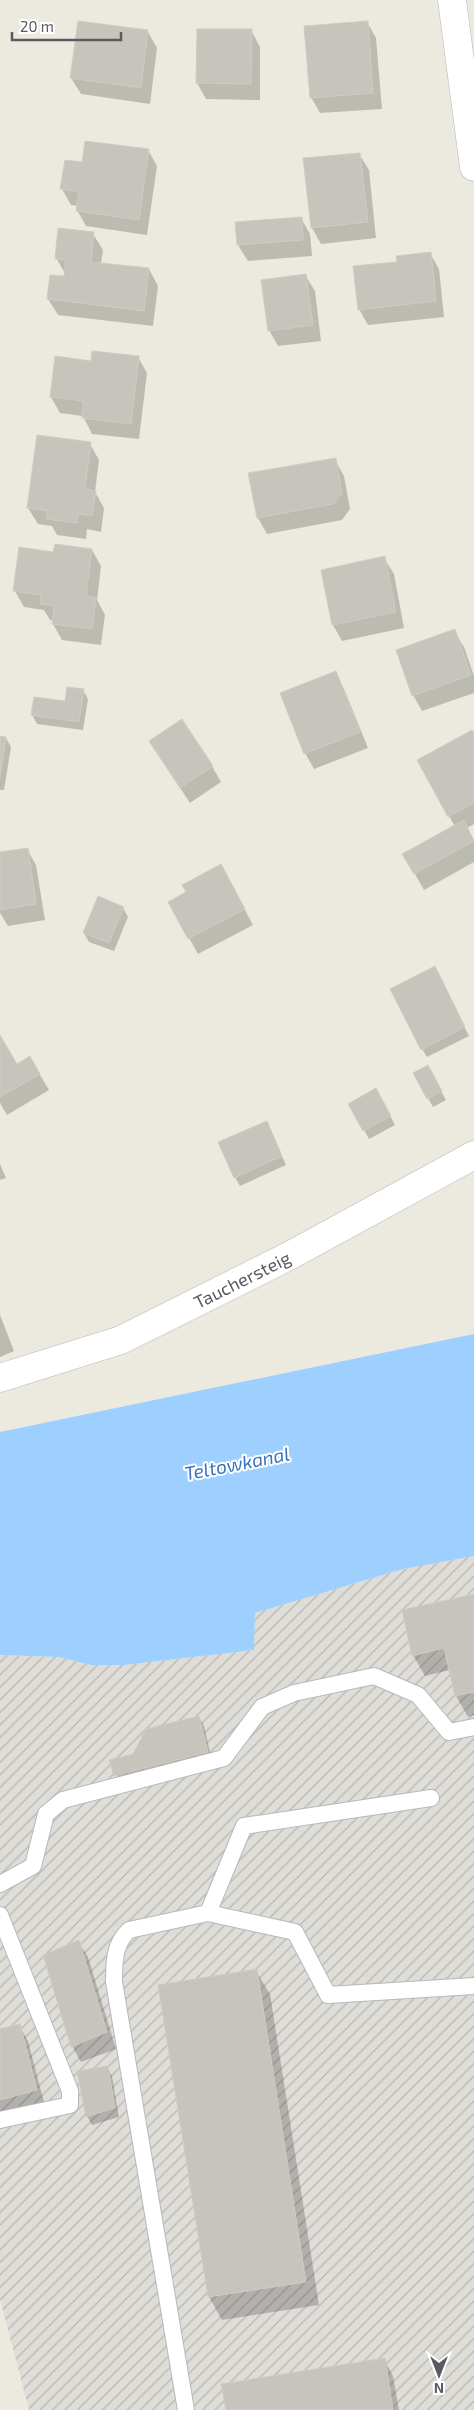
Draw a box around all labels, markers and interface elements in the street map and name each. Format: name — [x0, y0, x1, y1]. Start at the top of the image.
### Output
scale bar — [12, 10, 121, 42]
text: 20 m — [20, 17, 54, 35]
street label: Tauchersteig — [190, 1246, 294, 1313]
water label: Teltowkanal — [182, 1442, 292, 1484]
north arrow — [414, 2350, 464, 2400]
text: N — [434, 2380, 444, 2397]

